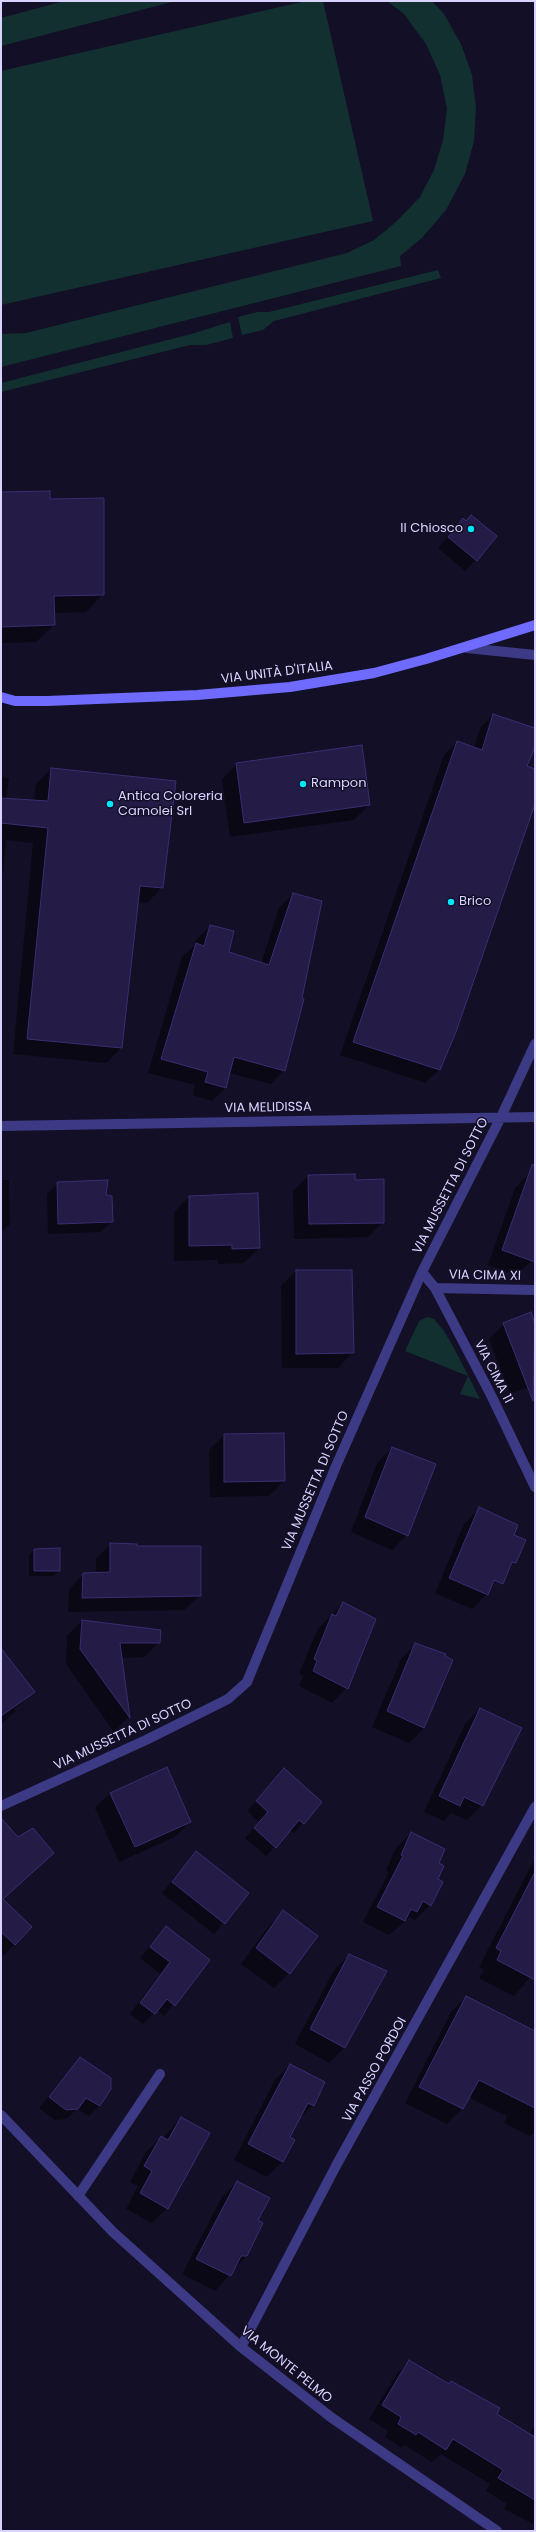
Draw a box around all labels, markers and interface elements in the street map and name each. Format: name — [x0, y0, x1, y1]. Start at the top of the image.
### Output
place label: Il Chiosco — [400, 521, 463, 537]
marker: Il Chiosco — [466, 524, 476, 534]
street label: VIA UNITÀ D'ITALIA — [220, 658, 334, 688]
place label: Rampon — [311, 776, 367, 792]
marker: Rampon — [298, 779, 308, 789]
place label: Antica Coloreria Camolei Srl — [118, 789, 223, 820]
marker: Antica Coloreria Camolei Srl — [105, 799, 115, 809]
place label: Brico — [459, 894, 491, 910]
marker: Brico — [446, 897, 456, 907]
street label: VIA MELIDISSA — [224, 1099, 312, 1117]
street label: VIA MUSSETTA DI SOTTO — [410, 1115, 492, 1257]
street label: VIA CIMA XI — [449, 1268, 521, 1284]
street label: VIA CIMA 11 — [470, 1338, 516, 1406]
street label: VIA MUSSETTA DI SOTTO — [279, 1409, 353, 1553]
street label: VIA MUSSETTA DI SOTTO — [52, 1696, 194, 1774]
street label: VIA PASSO PORDOI — [340, 2015, 410, 2125]
street label: VIA MONTE PELMO — [237, 2323, 335, 2407]

